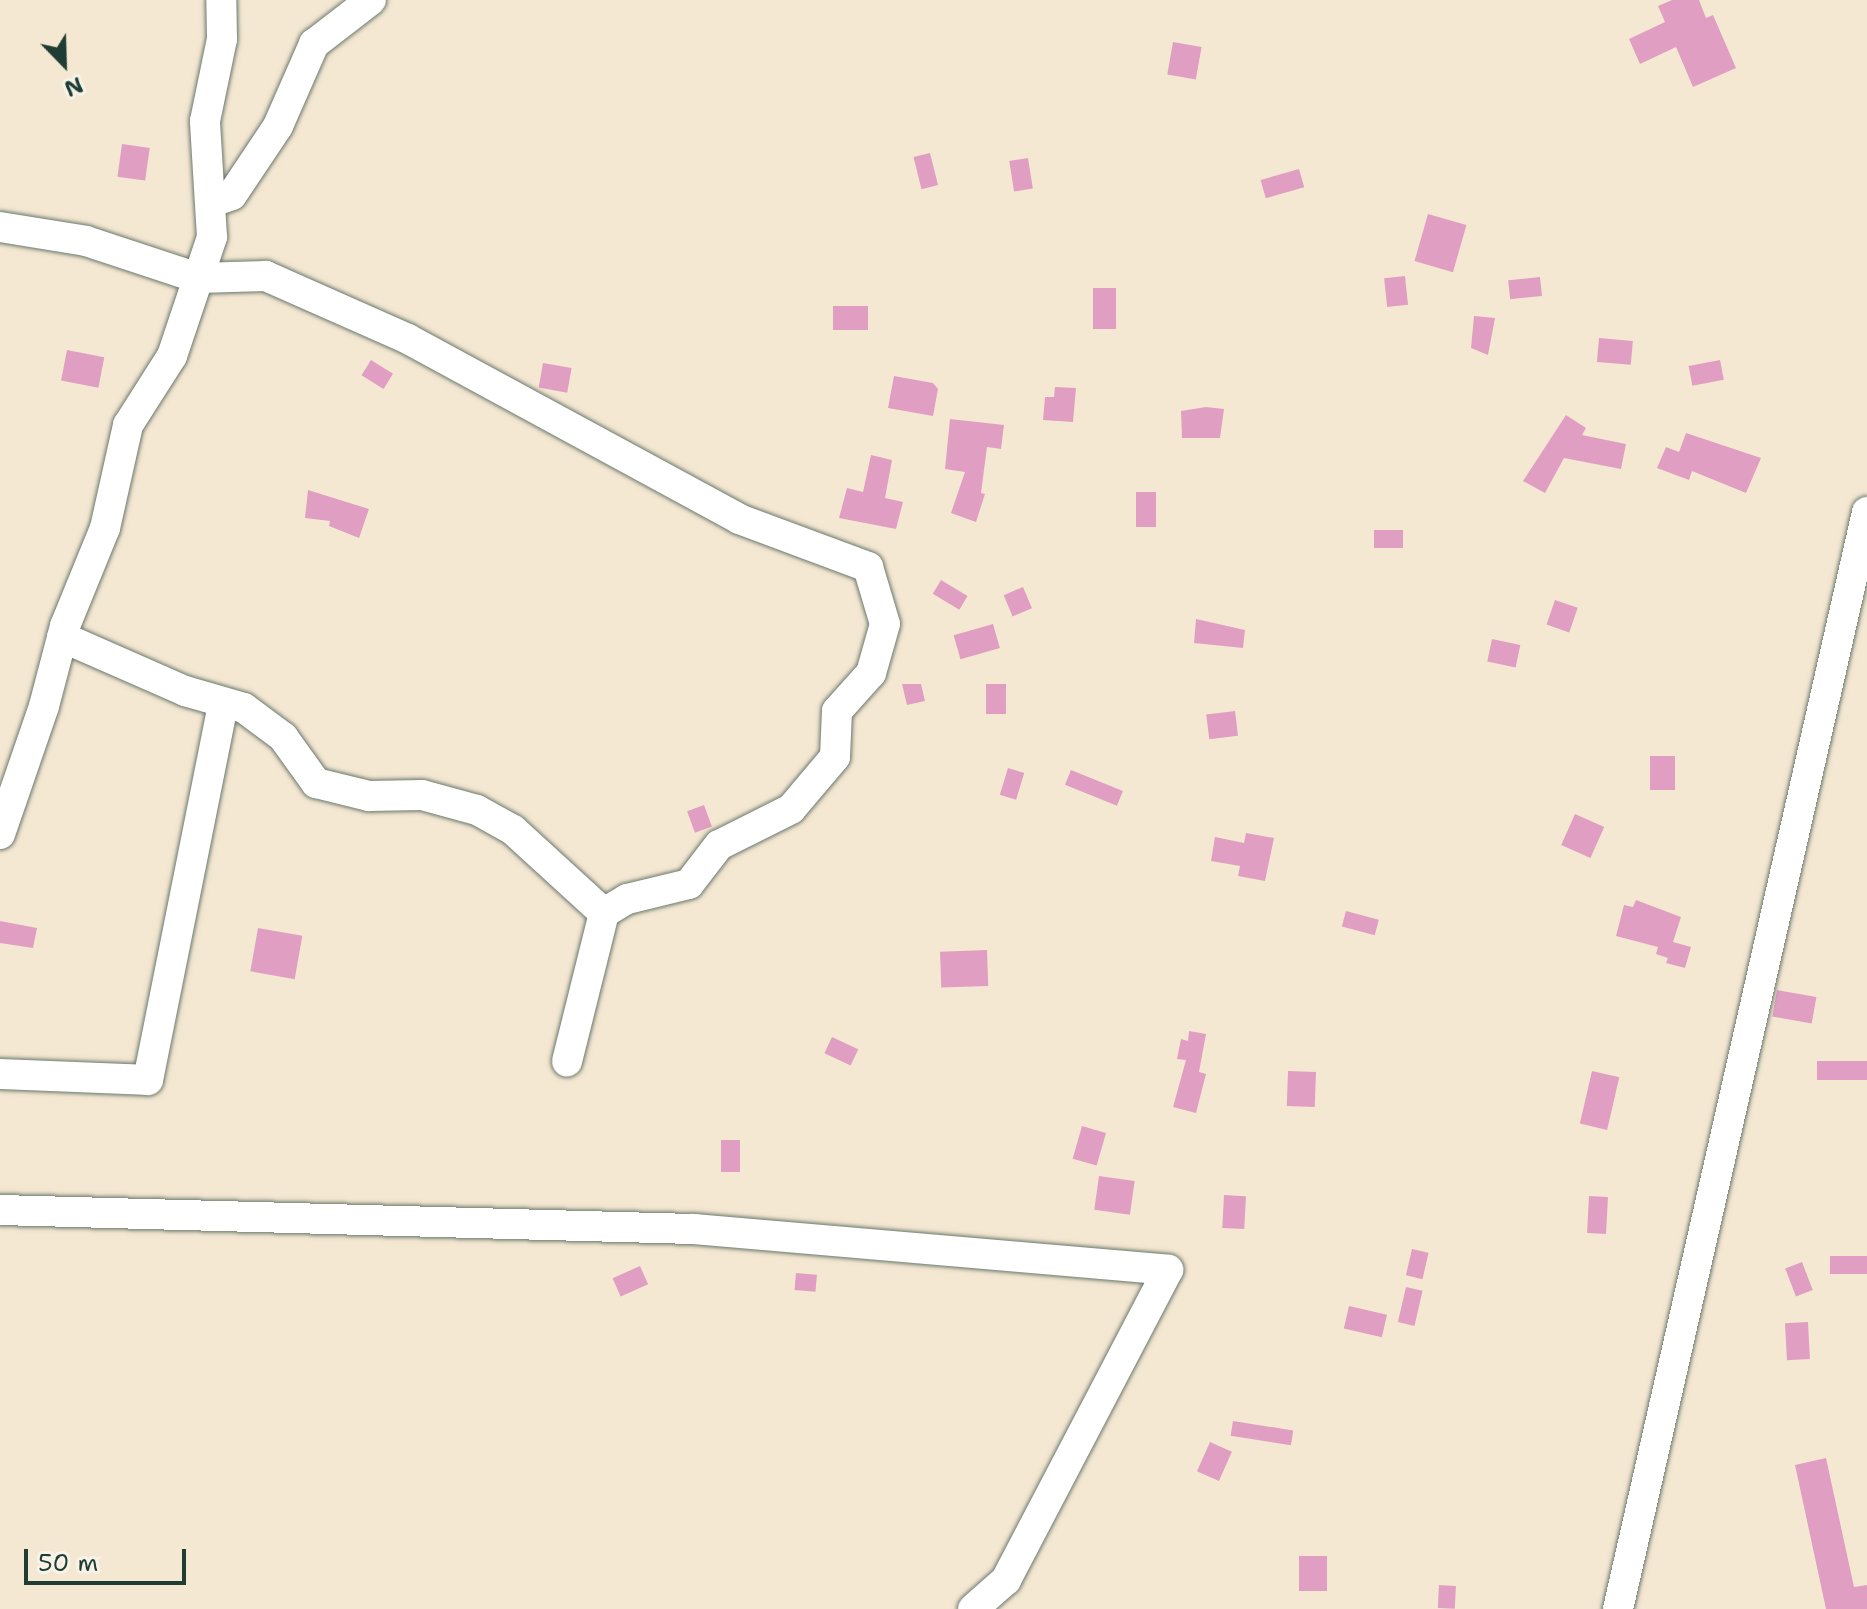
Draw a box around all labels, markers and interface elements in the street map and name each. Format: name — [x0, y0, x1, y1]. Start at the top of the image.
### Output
north arrow — [24, 24, 104, 104]
text: N — [60, 70, 87, 103]
scale bar — [28, 1533, 190, 1583]
text: 50 m — [38, 1547, 98, 1579]

